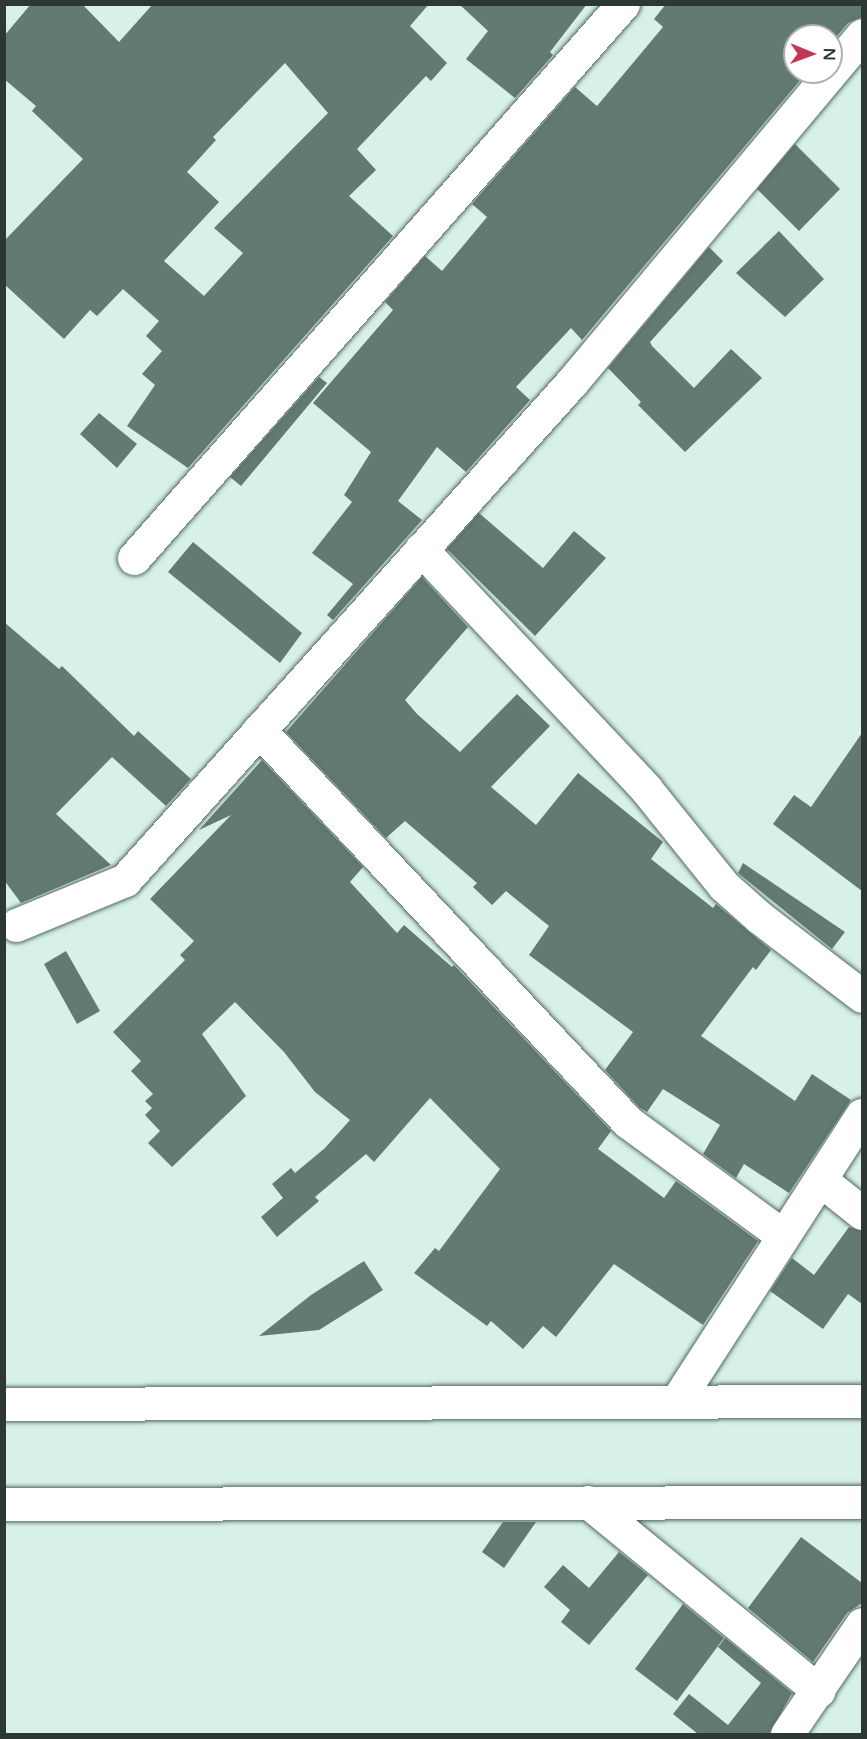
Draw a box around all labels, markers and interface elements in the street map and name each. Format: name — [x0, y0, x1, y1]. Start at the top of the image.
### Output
north arrow — [783, 24, 843, 84]
text: N — [819, 48, 839, 61]

